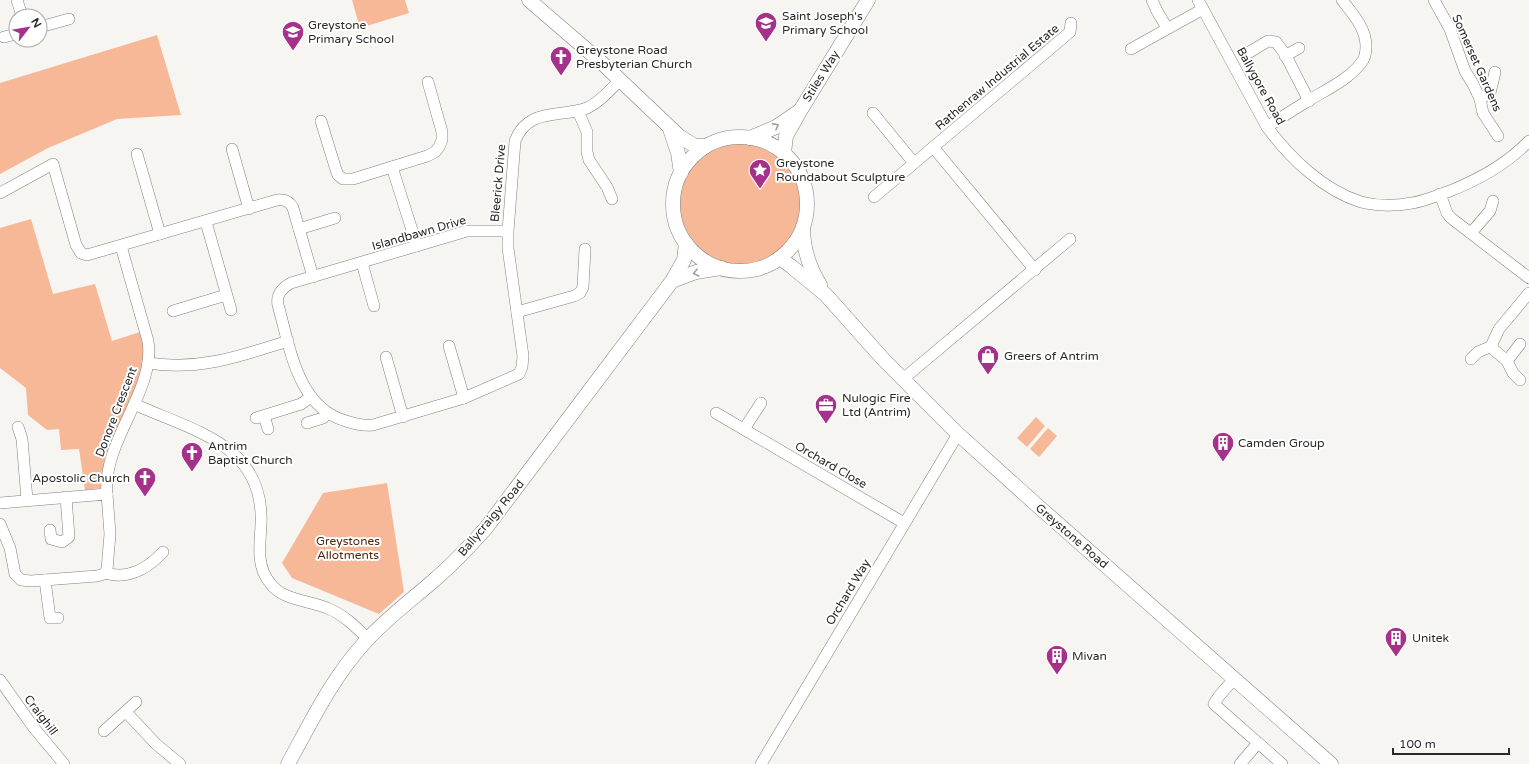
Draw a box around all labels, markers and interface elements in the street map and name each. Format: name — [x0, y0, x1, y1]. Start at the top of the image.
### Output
north arrow — [8, 8, 48, 48]
place label: Saint Joseph's Primary School — [782, 9, 868, 37]
school or university icon: Saint Joseph's Primary School — [753, 10, 779, 43]
street label: Somerset Gardens — [1449, 12, 1505, 114]
text: N — [28, 16, 44, 30]
place label: Greystone Primary School — [308, 18, 394, 46]
school or university icon: Greystone Primary School — [280, 19, 306, 52]
street label: Rathenraw Industrial Estate — [932, 21, 1062, 133]
place label: Greystone Road Presbyterian Church — [576, 43, 692, 71]
church icon: Greystone Road Presbyterian Church — [548, 44, 574, 77]
street label: Ballygore Road — [1234, 45, 1288, 127]
street label: Stiles Way — [800, 47, 843, 104]
one-way arrow — [772, 123, 779, 131]
street label: Bleerick Drive — [488, 143, 508, 222]
place label: Greystone Roundabout Sculpture — [776, 156, 906, 184]
place icon: Greystone Roundabout Sculpture — [747, 157, 773, 190]
street label: Islandbawn Drive — [370, 213, 468, 253]
one-way arrow — [692, 268, 699, 276]
shop icon: Greers of Antrim — [975, 343, 1001, 376]
place label: Greers of Antrim — [1004, 349, 1099, 363]
street label: Donore Crescent — [92, 365, 140, 459]
place label: Nulogic Fire Ltd (Antrim) — [842, 391, 911, 419]
office icon: Nulogic Fire Ltd (Antrim) — [813, 392, 839, 425]
building icon: Camden Group — [1210, 430, 1236, 463]
place label: Camden Group — [1238, 436, 1325, 450]
place label: Antrim Baptist Church — [208, 439, 293, 467]
street label: Orchard Close — [793, 439, 870, 491]
church icon: Antrim Baptist Church — [179, 440, 205, 473]
church icon: Apostolic Church — [132, 465, 158, 498]
place label: Apostolic Church — [32, 471, 130, 485]
street label: Ballycraigy Road — [455, 477, 527, 559]
street label: Greystone Road — [1033, 501, 1111, 571]
park label: Greystones Allotments — [316, 534, 380, 562]
street label: Orchard Way — [823, 556, 873, 627]
building icon: Unitek — [1383, 625, 1409, 658]
place label: Unitek — [1412, 631, 1449, 645]
building icon: Mivan — [1044, 643, 1070, 676]
place label: Mivan — [1072, 649, 1107, 663]
street label: Craighill — [21, 692, 61, 738]
scale bar — [1393, 730, 1509, 756]
text: 100 m — [1399, 737, 1436, 751]

